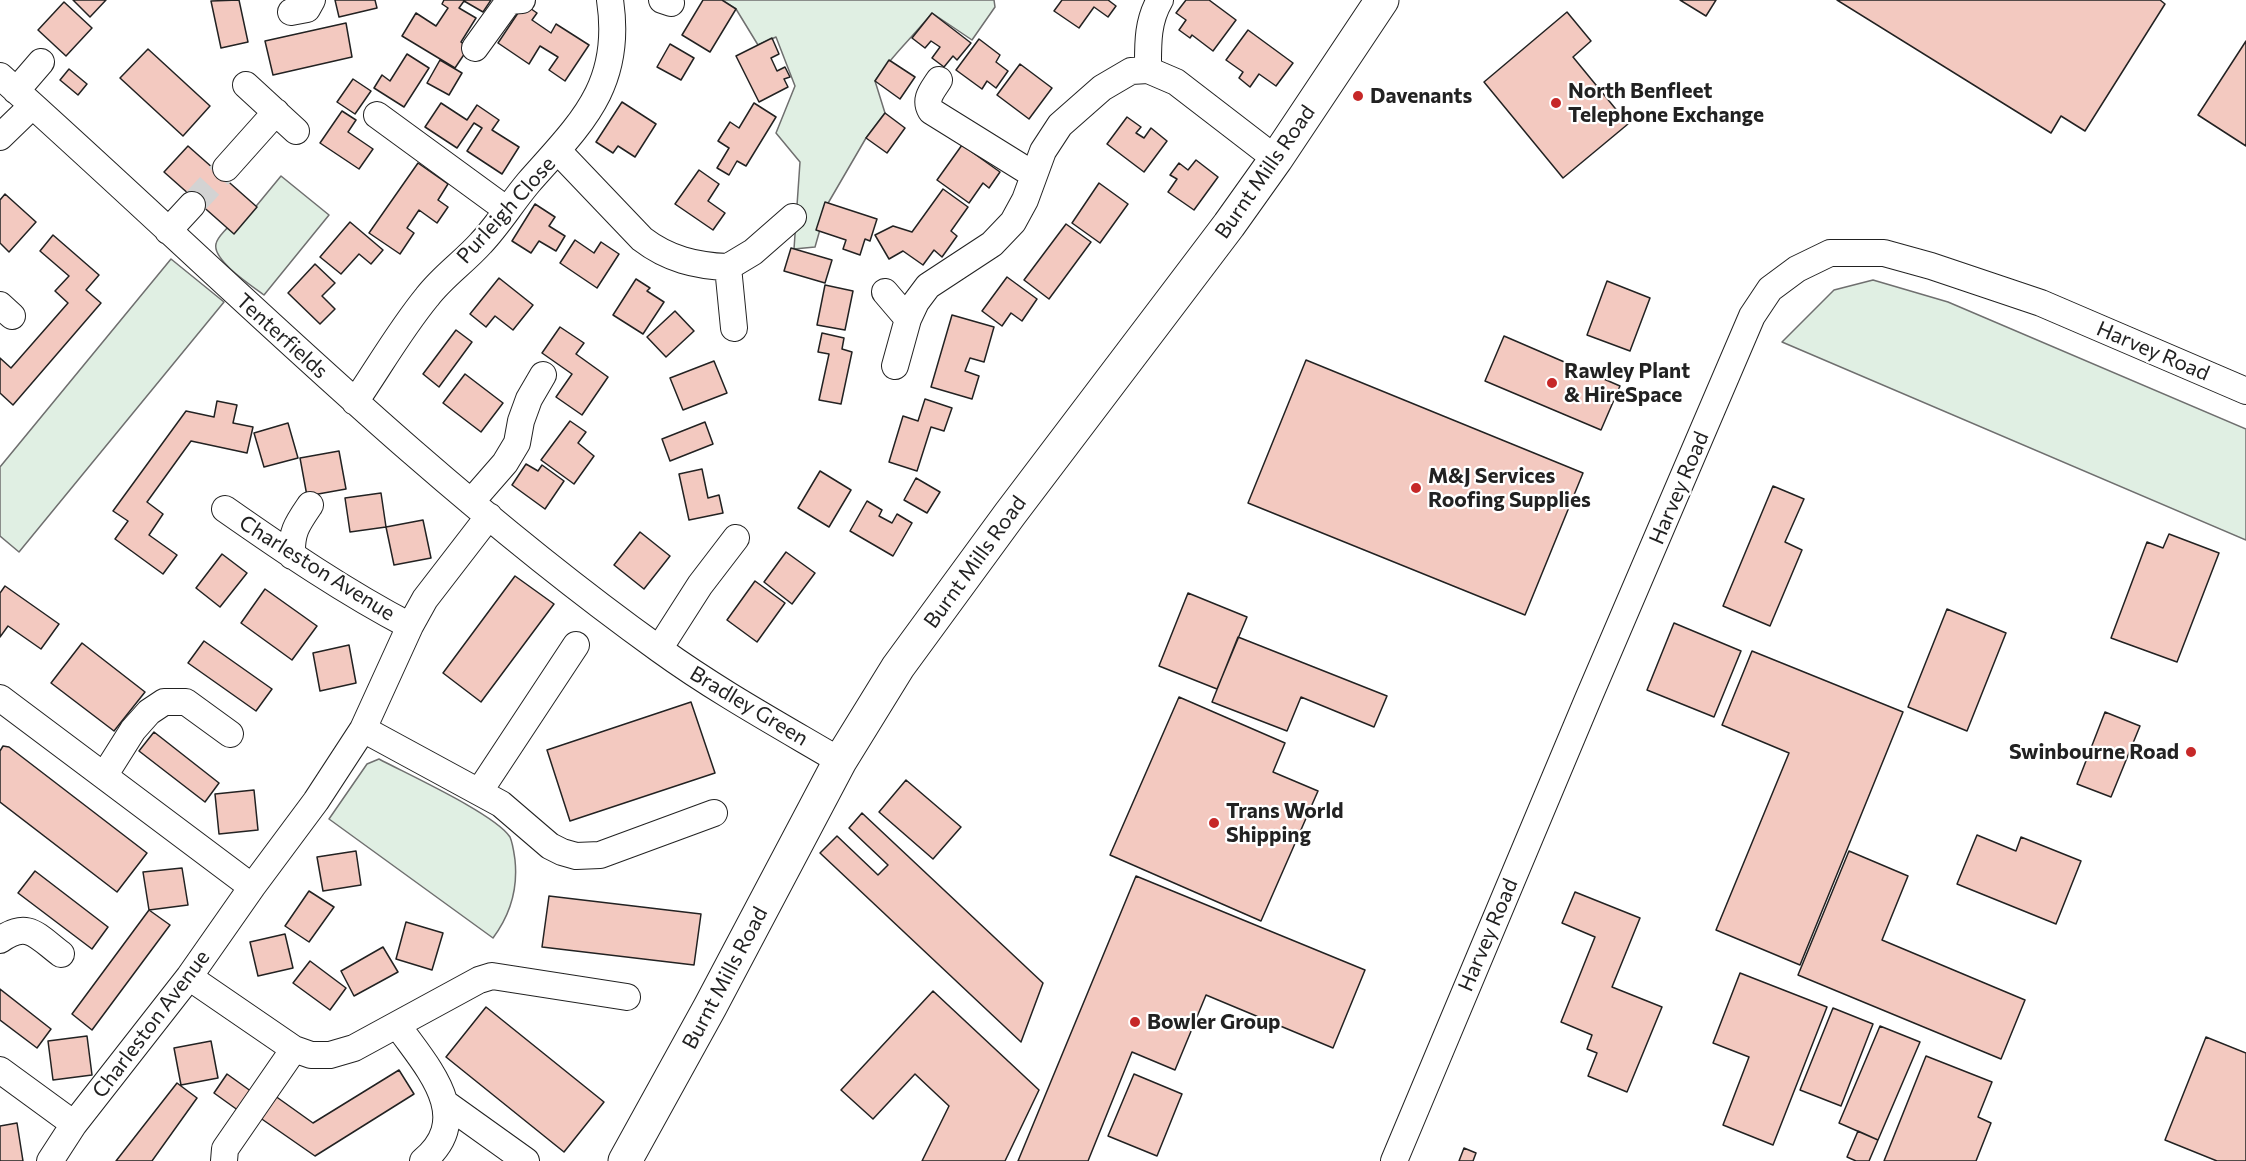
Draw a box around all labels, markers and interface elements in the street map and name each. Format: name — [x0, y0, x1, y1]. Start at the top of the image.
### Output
place label: North Benfleet Telephone Exchange — [1568, 78, 1764, 128]
place label: Davenants — [1370, 83, 1472, 109]
marker: Davenants — [1351, 89, 1365, 103]
marker: North Benfleet Telephone Exchange — [1549, 96, 1563, 110]
street label: Burnt Mills Road — [1210, 100, 1320, 244]
street label: Purleigh Close — [451, 151, 561, 269]
street label: Tenterfields — [231, 288, 333, 384]
street label: Harvey Road — [2093, 316, 2213, 386]
place label: Rawley Plant & HireSpace — [1564, 358, 1690, 408]
marker: Rawley Plant & HireSpace — [1545, 376, 1559, 390]
street label: Harvey Road — [1644, 428, 1714, 548]
place label: M&J Services Roofing Supplies — [1428, 463, 1591, 513]
marker: M&J Services Roofing Supplies — [1409, 481, 1423, 495]
street label: Burnt Mills Road — [919, 491, 1031, 633]
street label: Charleston Avenue — [235, 510, 399, 626]
street label: Bradley Green — [685, 661, 813, 751]
place label: Swinbourne Road — [2009, 739, 2179, 765]
marker: Swinbourne Road — [2184, 745, 2198, 759]
place label: Trans World Shipping — [1226, 798, 1343, 848]
marker: Trans World Shipping — [1207, 816, 1221, 830]
street label: Harvey Road — [1453, 875, 1523, 995]
street label: Burnt Mills Road — [677, 903, 773, 1053]
street label: Charleston Avenue — [87, 945, 215, 1103]
place label: Bowler Group — [1147, 1009, 1281, 1035]
marker: Bowler Group — [1128, 1015, 1142, 1029]

